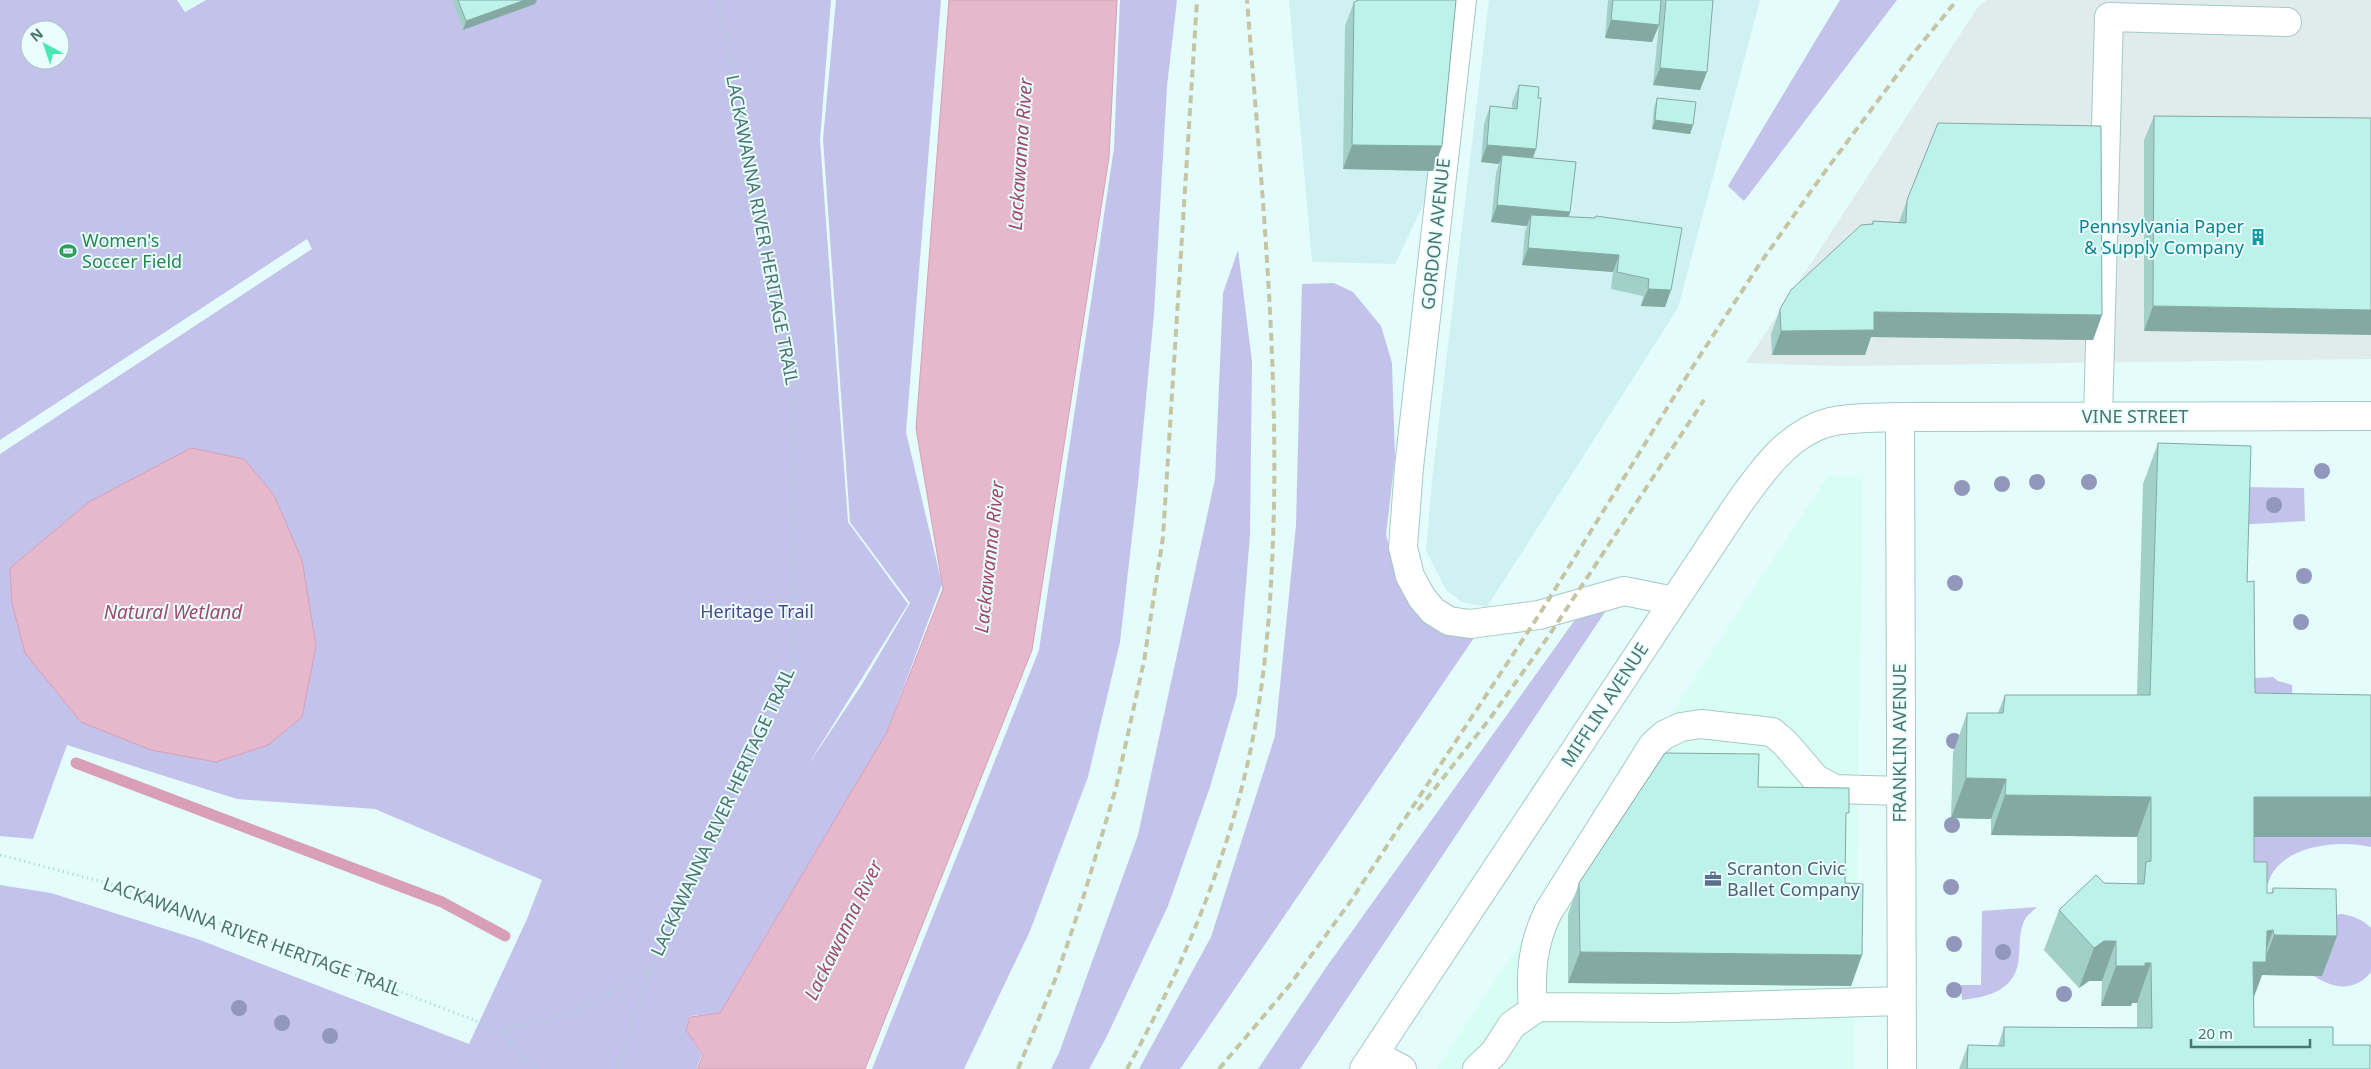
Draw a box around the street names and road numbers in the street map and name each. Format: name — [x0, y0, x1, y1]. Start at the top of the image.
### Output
street label: LACKAWANNA RIVER HERITAGE TRAIL — [721, 73, 805, 387]
street label: GORDON AVENUE — [1415, 157, 1455, 311]
street label: VINE STREET — [2082, 404, 2188, 428]
street label: MIFFLIN AVENUE — [1555, 638, 1653, 771]
street label: FRANKLIN AVENUE — [1887, 663, 1911, 823]
street label: LACKAWANNA RIVER HERITAGE TRAIL — [645, 664, 800, 960]
street label: LACKAWANNA RIVER HERITAGE TRAIL — [100, 871, 405, 1001]

